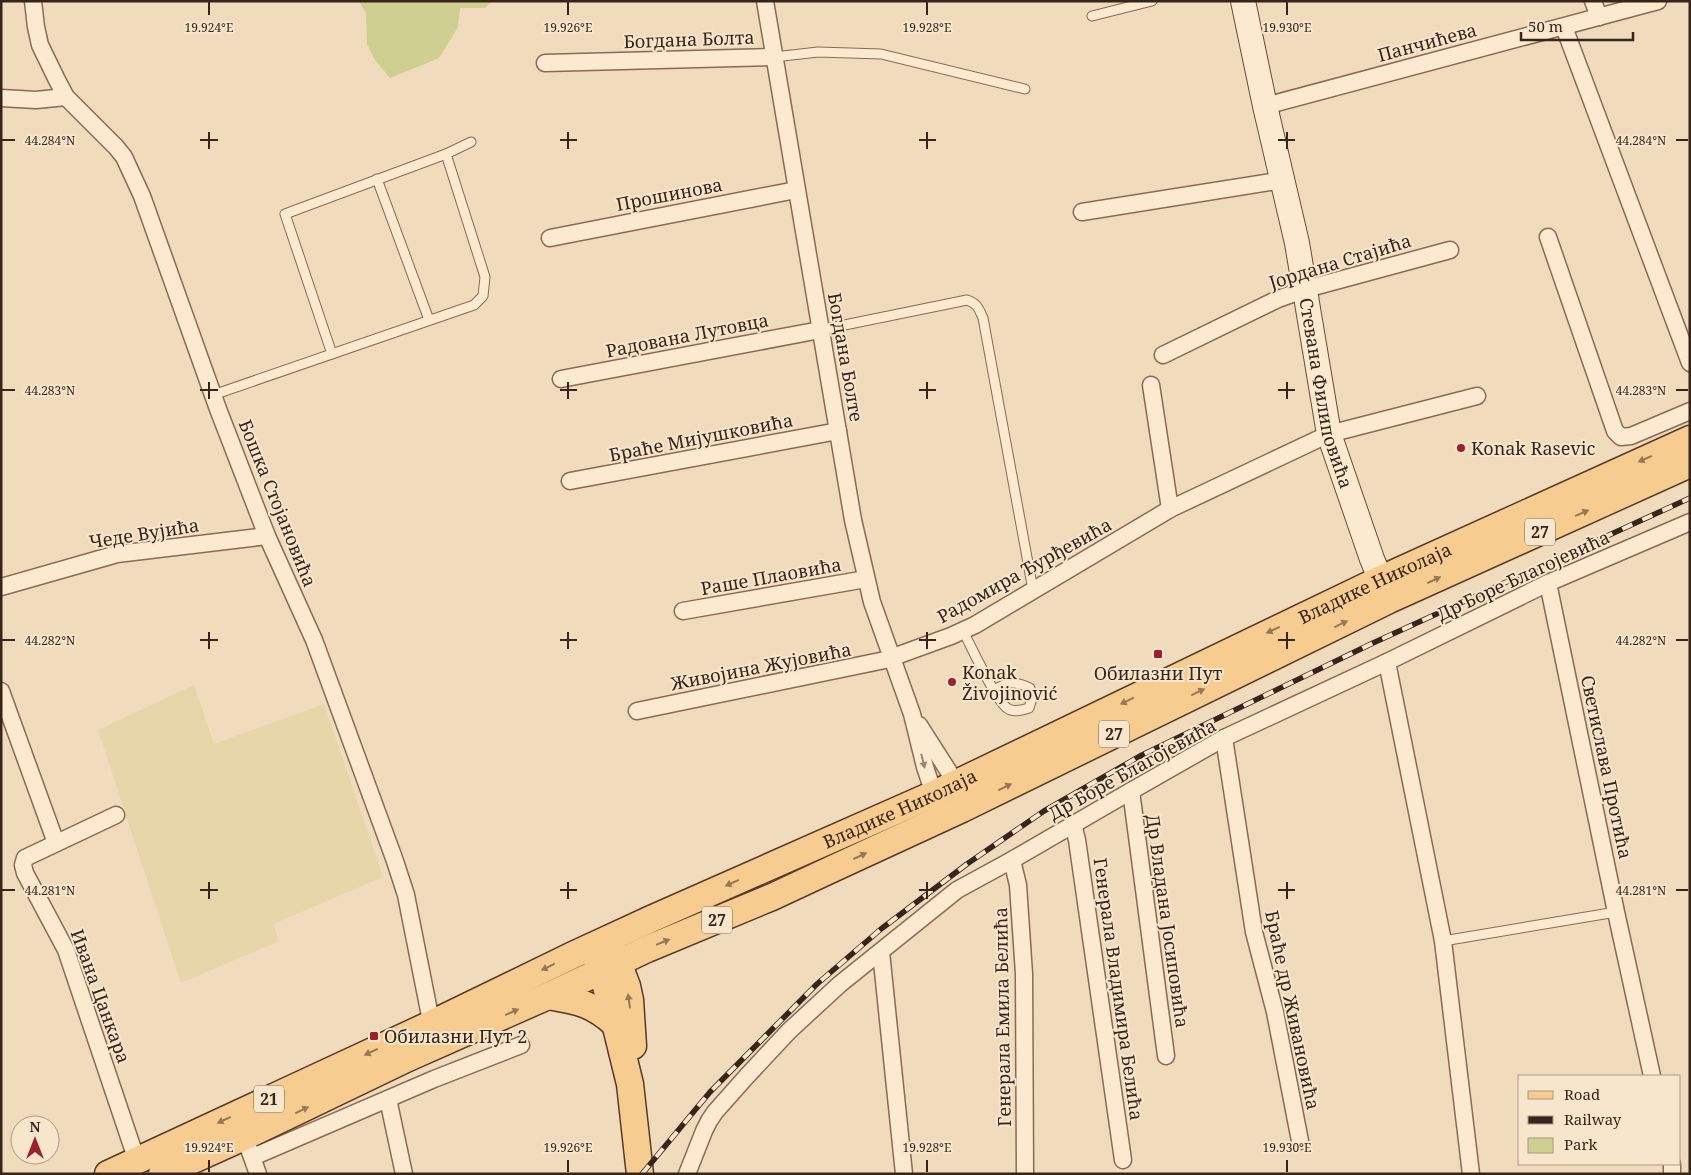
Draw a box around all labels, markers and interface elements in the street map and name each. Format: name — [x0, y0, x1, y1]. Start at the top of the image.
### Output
scale bar — [1521, 10, 1634, 42]
text: 50 m — [1528, 16, 1563, 36]
street label: Панчићева — [1375, 17, 1479, 67]
text: 19.924°E — [185, 19, 233, 36]
text: 19.926°E — [544, 19, 592, 36]
text: 19.928°E — [903, 19, 951, 36]
text: 19.930°E — [1263, 19, 1311, 36]
street label: Богдана Болта — [623, 25, 755, 53]
text: 44.284°N — [25, 132, 75, 149]
text: 44.284°N — [1616, 132, 1666, 149]
street label: Прошинова — [614, 172, 724, 216]
street label: Јордана Стајића — [1265, 228, 1414, 294]
street label: Богдана Болте — [823, 291, 869, 423]
street label: Стевана Филиповића — [1294, 296, 1359, 492]
street label: Радована Лутовца — [604, 307, 770, 363]
text: 44.283°N — [25, 382, 75, 399]
text: 44.283°N — [1616, 382, 1666, 399]
street label: Браће Мијушковића — [607, 407, 795, 467]
street label: Бошка Стојановића — [234, 416, 322, 590]
place label: Konak Rasevic — [1471, 436, 1595, 460]
marker: Konak Rasevic — [1455, 442, 1467, 454]
one-way arrow — [1638, 455, 1652, 463]
one-way arrow — [1575, 508, 1589, 516]
street label: Чеде Вујића — [87, 512, 201, 554]
street label: Радомира Ђурђевића — [932, 512, 1116, 628]
road number: 27 — [1525, 518, 1555, 546]
street label: Др Боре Благојевића — [1433, 524, 1613, 626]
street label: Владике Николаја — [1294, 537, 1455, 629]
street label: Раше Плаовића — [699, 552, 843, 600]
one-way arrow — [1427, 576, 1441, 584]
one-way arrow — [1334, 619, 1348, 627]
one-way arrow — [1266, 626, 1281, 634]
text: 44.282°N — [25, 632, 75, 649]
text: 44.282°N — [1616, 632, 1666, 649]
street label: Живојина Жујовића — [668, 637, 853, 695]
marker: Обилазни Пут — [1152, 648, 1164, 660]
place label: Konak Živojinović — [962, 660, 1058, 705]
place label: Обилазни Пут — [1094, 661, 1223, 685]
street label: Светислава Протића — [1576, 673, 1638, 861]
marker: Konak Živojinović — [946, 676, 958, 688]
one-way arrow — [1191, 688, 1206, 697]
one-way arrow — [1120, 697, 1134, 705]
street label: Др Боре Благојевића — [1044, 713, 1220, 825]
road number: 27 — [1099, 721, 1129, 748]
one-way arrow — [919, 754, 927, 769]
street label: Владике Николаја — [819, 763, 981, 854]
one-way arrow — [998, 783, 1013, 791]
street label: Др Владана Јосиповића — [1141, 813, 1195, 1029]
one-way arrow — [853, 852, 867, 860]
street label: Генерала Владимира Белића — [1089, 856, 1149, 1122]
one-way arrow — [725, 879, 739, 887]
text: 44.281°N — [25, 882, 75, 899]
text: 44.281°N — [1616, 882, 1666, 899]
road number: 27 — [702, 906, 732, 934]
street label: Генерала Емила Белића — [988, 907, 1016, 1127]
street label: Браће др Живановића — [1260, 908, 1326, 1112]
street label: Ивана Цанкара — [66, 926, 136, 1066]
one-way arrow — [655, 938, 670, 946]
one-way arrow — [541, 963, 555, 971]
one-way arrow — [625, 993, 633, 1009]
one-way arrow — [505, 1008, 519, 1016]
place label: Обилазни Пут 2 — [384, 1024, 527, 1048]
marker: Обилазни Пут 2 — [368, 1030, 380, 1042]
one-way arrow — [364, 1048, 378, 1056]
legend — [1518, 1075, 1681, 1165]
text: Road — [1564, 1084, 1600, 1104]
road number: 21 — [254, 1086, 284, 1112]
one-way arrow — [294, 1105, 309, 1114]
text: Railway — [1564, 1109, 1622, 1129]
north arrow — [10, 1115, 60, 1165]
one-way arrow — [216, 1116, 231, 1125]
text: N — [29, 1117, 41, 1136]
text: Park — [1564, 1134, 1598, 1154]
text: 19.924°E — [185, 1139, 233, 1156]
text: 19.926°E — [544, 1139, 592, 1156]
text: 19.928°E — [903, 1139, 951, 1156]
text: 19.930°E — [1263, 1139, 1311, 1156]

